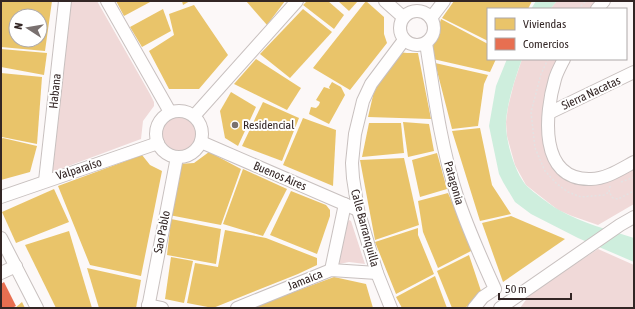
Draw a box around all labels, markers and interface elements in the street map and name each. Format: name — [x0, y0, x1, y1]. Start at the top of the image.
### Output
north arrow — [8, 8, 48, 48]
legend — [487, 8, 627, 60]
text: Viviendas — [523, 17, 566, 31]
text: N — [12, 21, 25, 30]
text: Comercios — [523, 37, 569, 51]
street label: Habana — [46, 73, 64, 109]
street label: Sierra Nacatas — [559, 73, 623, 113]
place label: Residencial — [243, 118, 295, 132]
marker: Residencial — [230, 120, 240, 130]
street label: Valparaíso — [54, 155, 104, 183]
street label: Buenos Aires — [251, 159, 309, 193]
street label: Patagonia — [441, 159, 467, 207]
street label: Calle Barranquilla — [348, 188, 382, 268]
street label: Sao Pablo — [151, 209, 173, 255]
street label: Jamaica — [285, 267, 325, 293]
scale bar — [499, 275, 571, 301]
text: 50 m — [505, 282, 527, 296]

